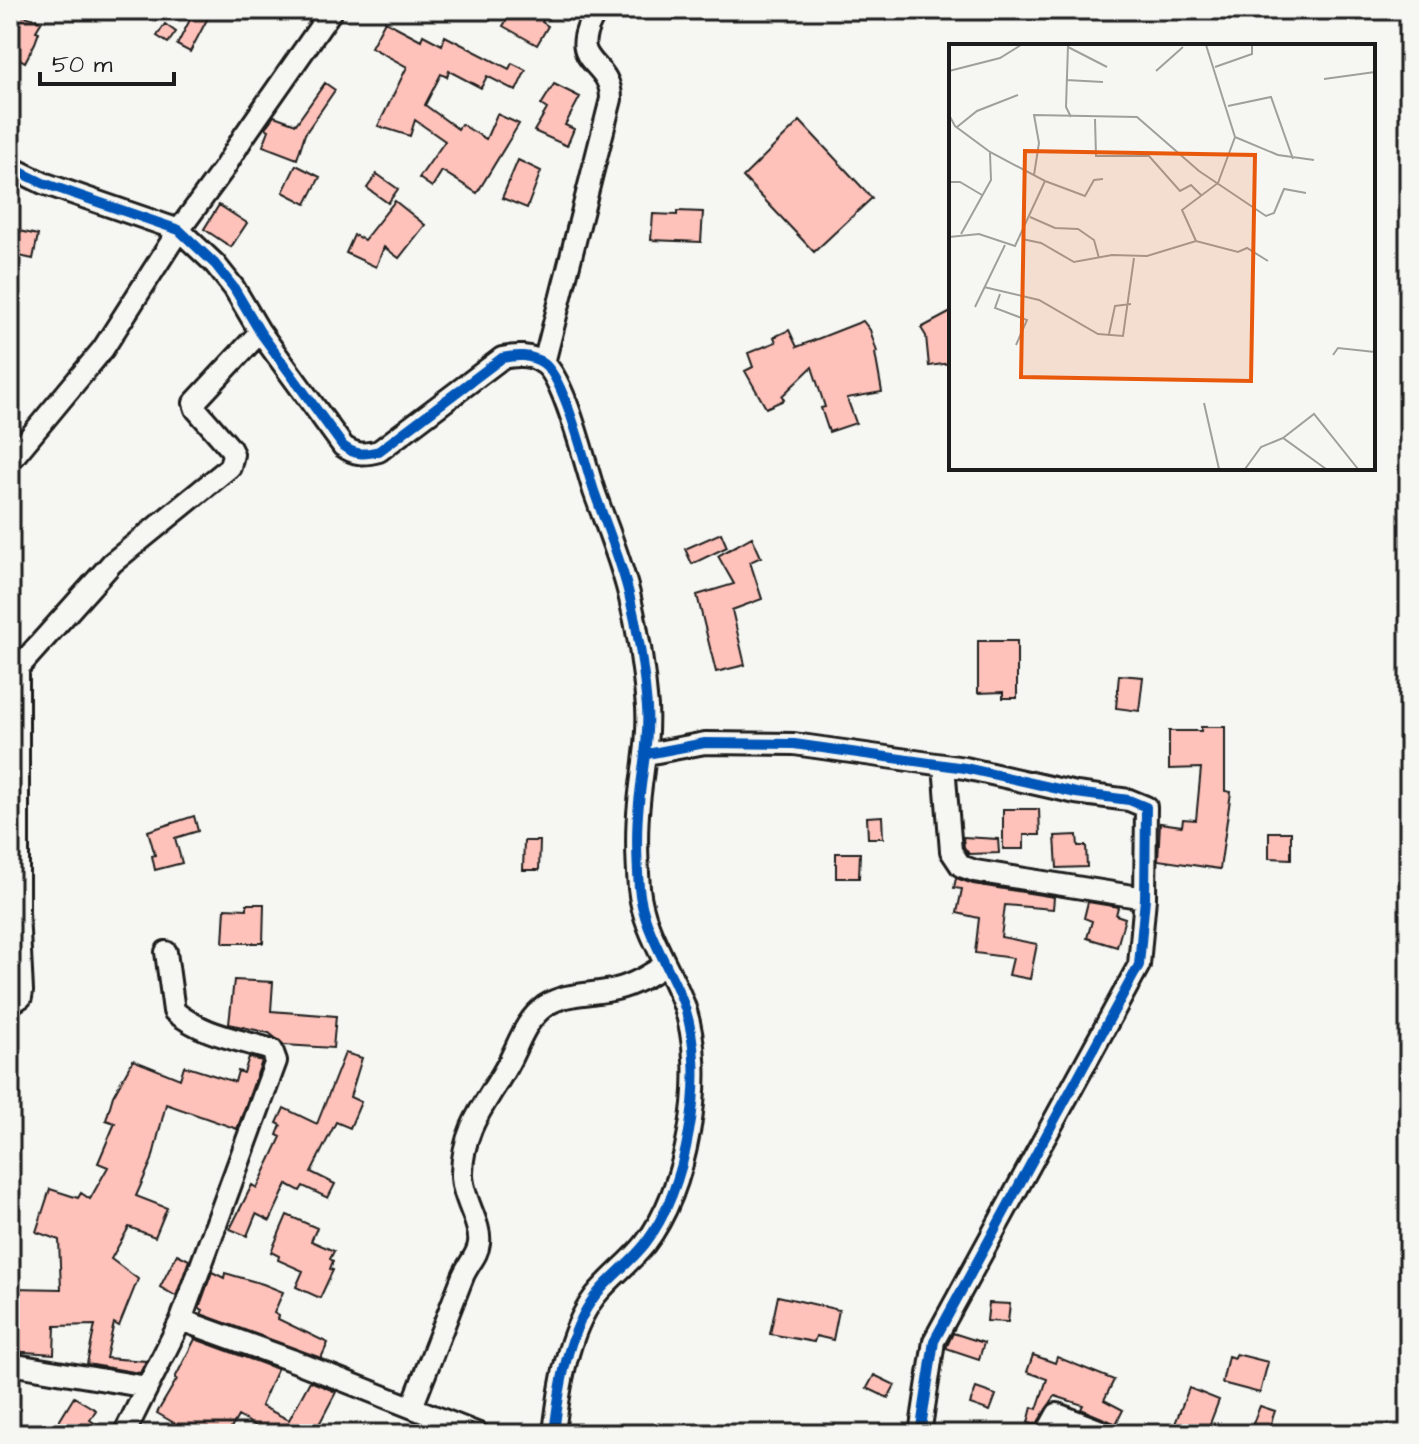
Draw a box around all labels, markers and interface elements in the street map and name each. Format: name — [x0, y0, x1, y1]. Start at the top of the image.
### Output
scale bar — [40, 36, 174, 86]
inset map — [949, 44, 1375, 470]
text: 50 m — [52, 48, 113, 82]

